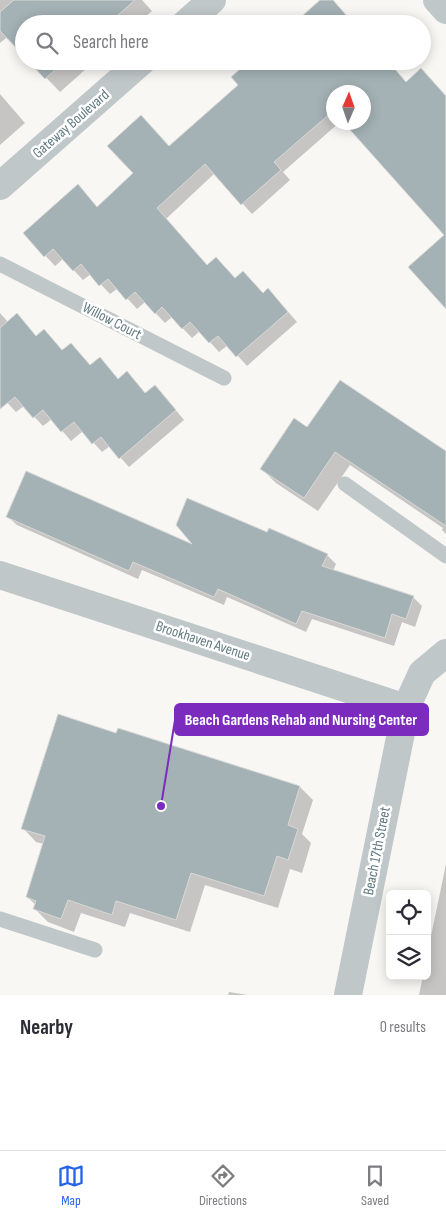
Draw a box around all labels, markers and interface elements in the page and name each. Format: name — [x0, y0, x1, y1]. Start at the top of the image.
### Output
search box — [15, 15, 431, 70]
icon: search — [33, 29, 61, 57]
text: Search here — [73, 31, 149, 54]
north arrow — [326, 85, 371, 130]
street label: Gateway Boulevard — [29, 86, 113, 162]
street label: Willow Court — [79, 298, 145, 344]
street label: Brookhaven Avenue — [153, 617, 253, 665]
callout: Beach Gardens Rehab and Nursing Center — [175, 704, 428, 735]
text: Beach Gardens Rehab and Nursing Center — [185, 711, 417, 730]
street label: Beach 17th Street — [359, 805, 395, 897]
map controls — [386, 890, 431, 980]
button: locate — [386, 890, 431, 935]
button: layers — [386, 935, 431, 980]
text: Nearby — [20, 1015, 73, 1040]
text: 0 results — [380, 1018, 426, 1037]
tab: Map — [57, 1162, 85, 1209]
tab: Directions — [199, 1162, 247, 1209]
tab: Saved — [361, 1162, 389, 1209]

